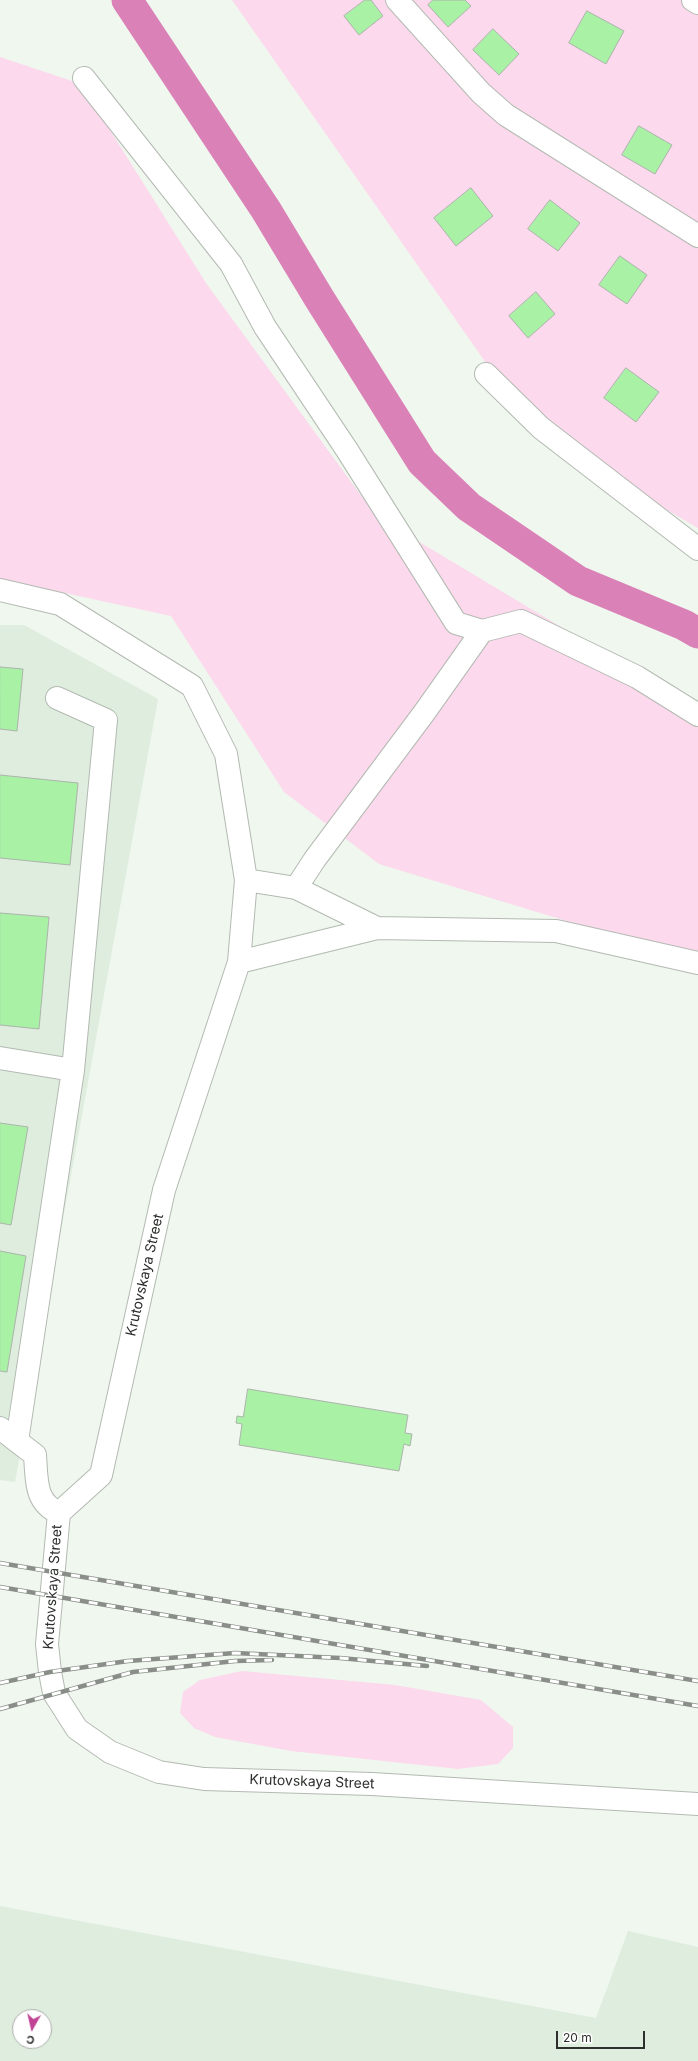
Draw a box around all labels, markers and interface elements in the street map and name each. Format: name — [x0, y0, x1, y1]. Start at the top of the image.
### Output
street label: Krutovskaya Street — [123, 1212, 167, 1338]
street label: Krutovskaya Street — [40, 1524, 66, 1650]
street label: Krutovskaya Street — [249, 1771, 375, 1793]
north arrow — [12, 2009, 52, 2049]
scale bar — [558, 2023, 647, 2049]
text: 20 m — [563, 2030, 592, 2045]
text: С — [25, 2032, 35, 2047]

